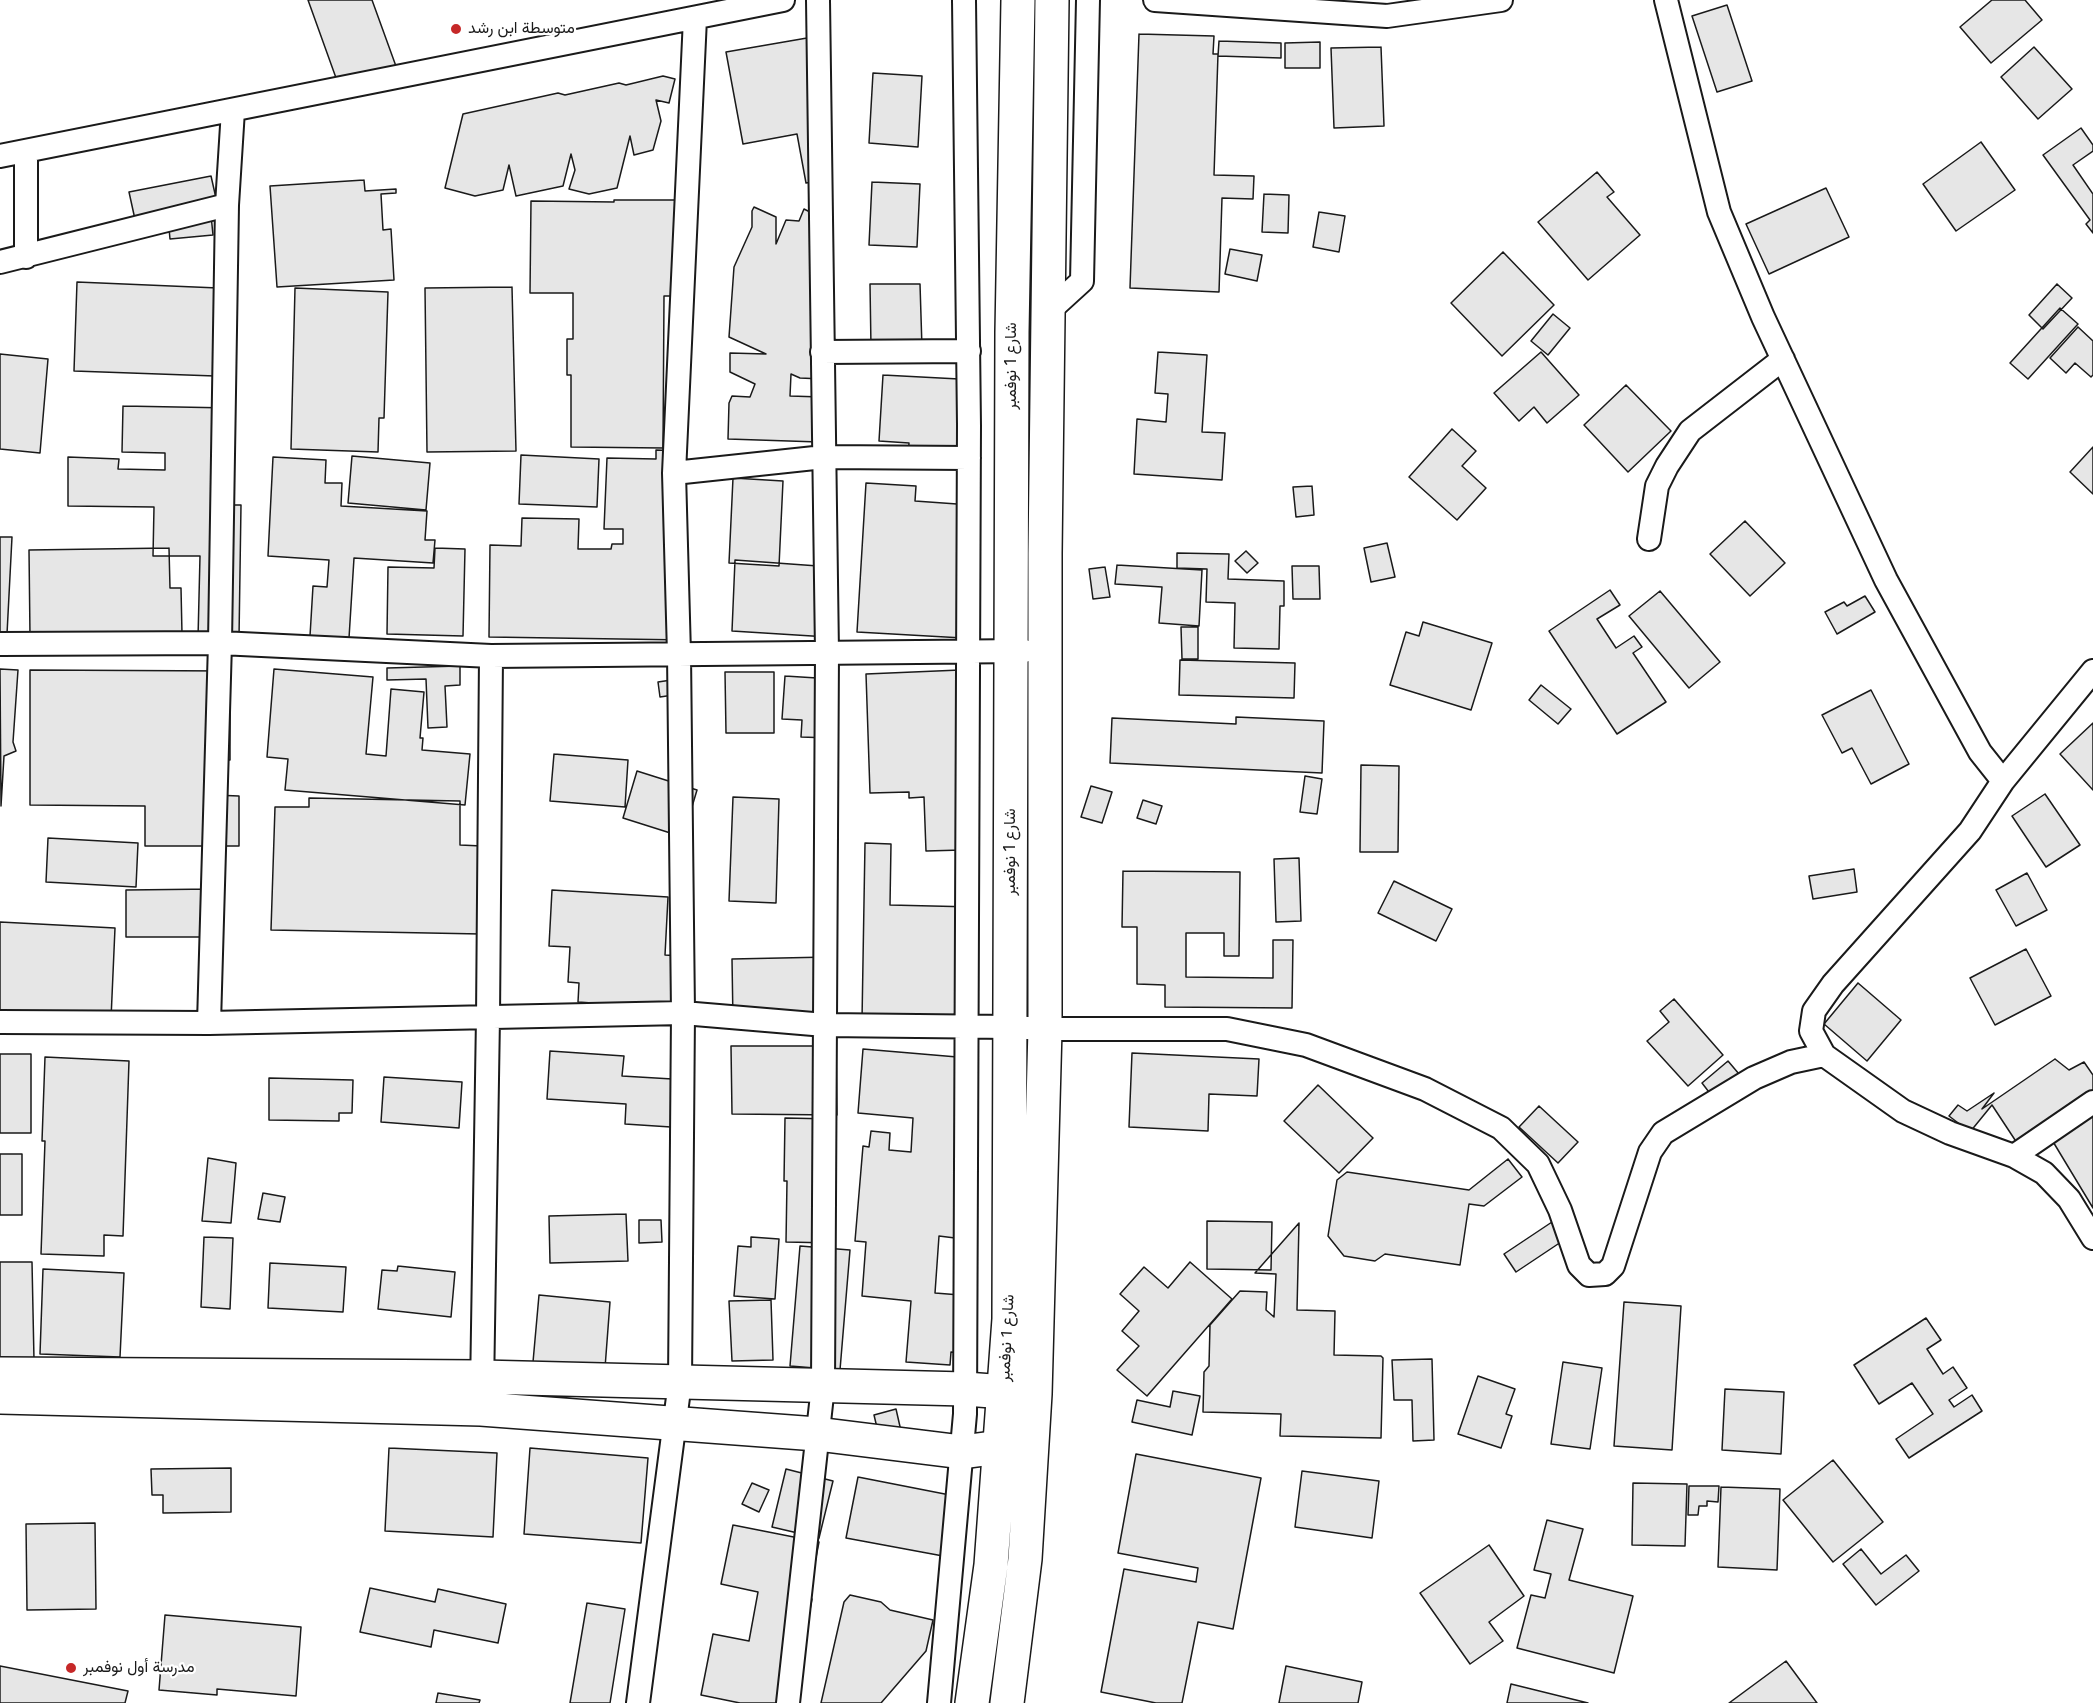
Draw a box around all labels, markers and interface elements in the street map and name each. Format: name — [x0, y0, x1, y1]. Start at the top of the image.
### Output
place label: متوسطة ابن رشد — [468, 19, 575, 39]
marker: متوسطة ابن رشد — [449, 22, 463, 36]
street label: شارع 1 نوفمبر — [1002, 322, 1022, 410]
street label: شارع 1 نوفمبر — [1001, 808, 1021, 896]
street label: شارع 1 نوفمبر — [995, 1294, 1019, 1382]
place label: مدرسة أول نوفمبر — [83, 1658, 195, 1678]
marker: مدرسة أول نوفمبر — [64, 1661, 78, 1675]

